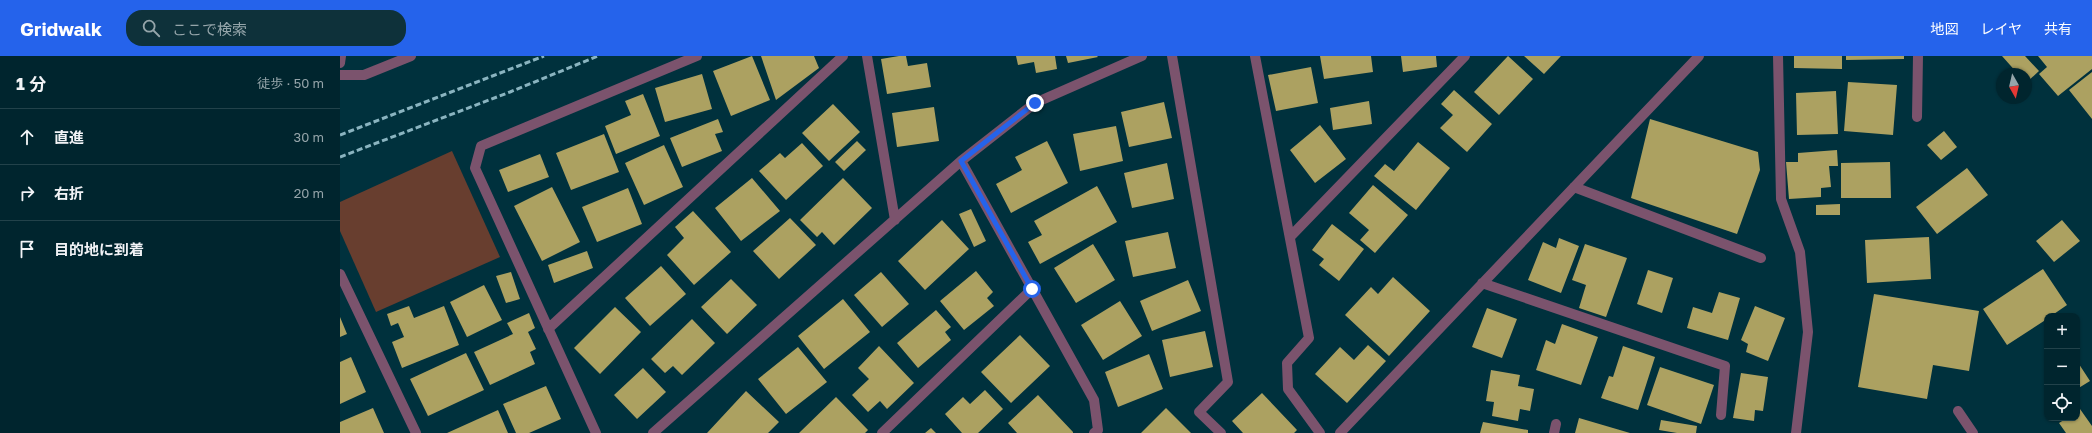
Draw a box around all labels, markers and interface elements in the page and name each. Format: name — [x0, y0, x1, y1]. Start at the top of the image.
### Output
search box — [126, 10, 406, 46]
text: Gridwalk — [20, 17, 102, 40]
icon: search — [140, 17, 162, 39]
text: ここで検索 — [172, 20, 247, 38]
text: 地図 — [1930, 20, 1958, 37]
text: レイヤ — [1980, 20, 2022, 37]
text: 共有 — [2044, 20, 2072, 37]
north arrow — [1996, 68, 2032, 104]
text: 1 分 — [16, 73, 46, 94]
text: 徒歩 · 50 m — [257, 75, 324, 91]
route end — [1026, 94, 1044, 112]
icon: ahead — [16, 126, 38, 148]
text: 直進 — [54, 128, 84, 146]
text: 30 m — [294, 129, 324, 145]
icon: right — [16, 182, 38, 204]
text: 右折 — [54, 184, 84, 202]
text: 20 m — [294, 185, 324, 201]
icon: arrive — [16, 238, 38, 260]
text: 目的地に到着 — [54, 240, 144, 258]
route start — [1023, 280, 1041, 298]
map controls — [2044, 313, 2080, 421]
button: + — [2044, 313, 2080, 349]
button: − — [2044, 349, 2080, 385]
button: locate — [2044, 385, 2080, 421]

